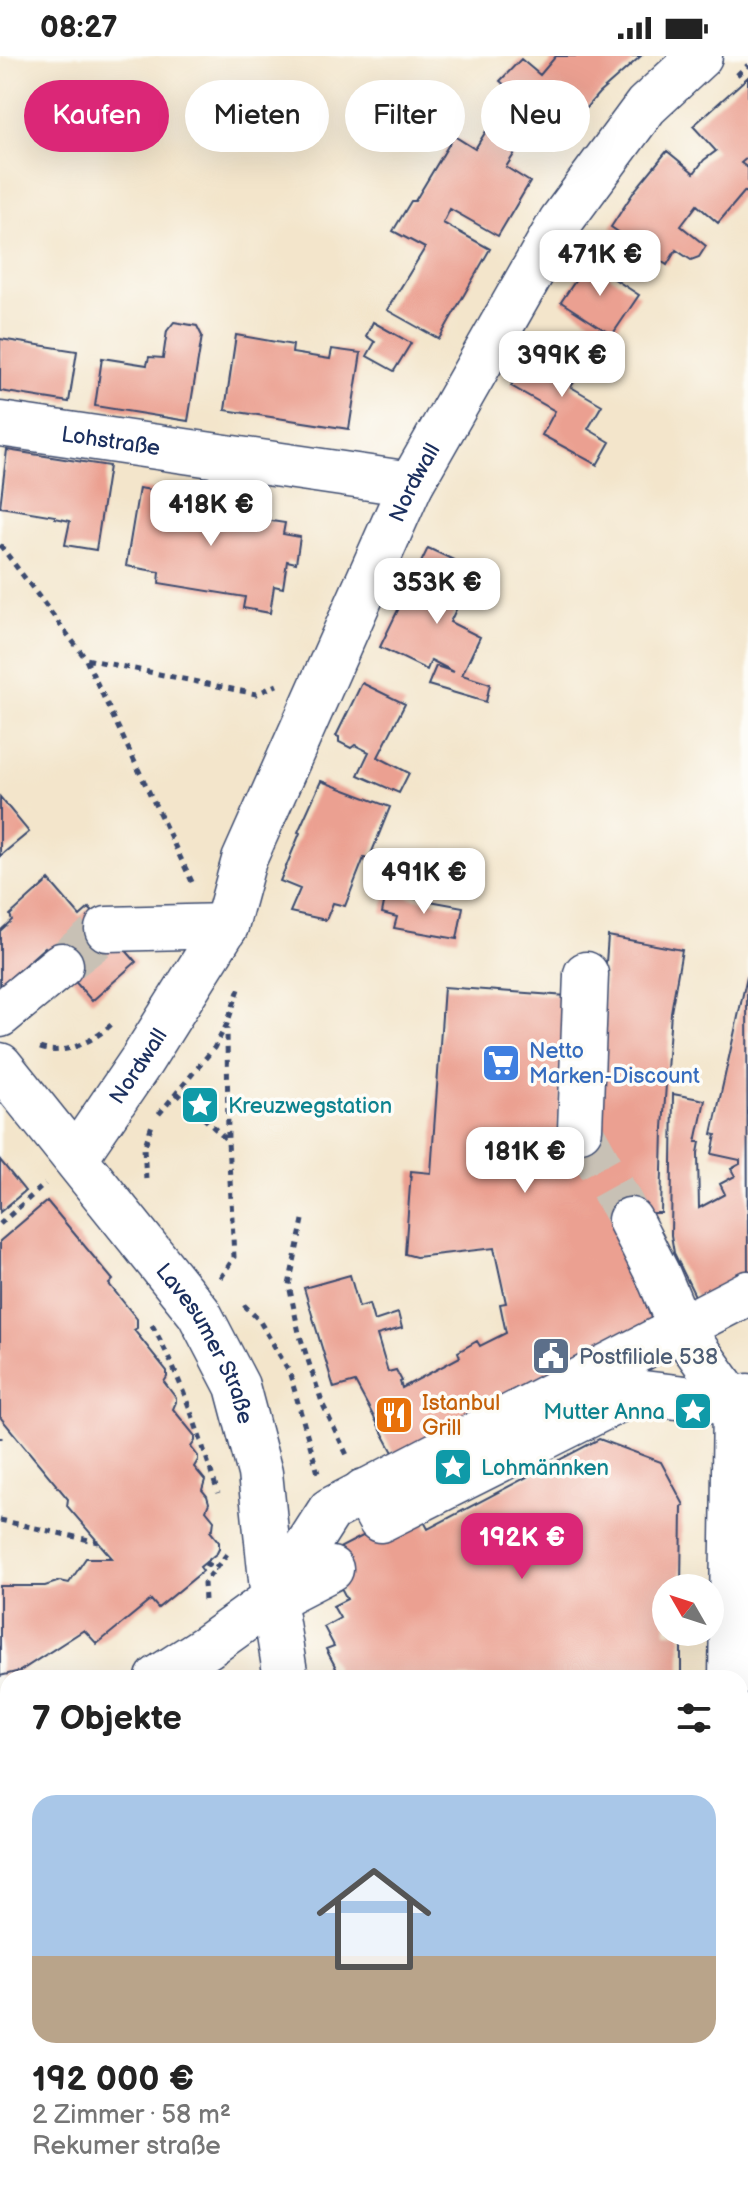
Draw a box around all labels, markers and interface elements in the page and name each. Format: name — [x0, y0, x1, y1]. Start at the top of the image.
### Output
text: 08:27 — [40, 10, 118, 46]
chip: Kaufen — [24, 80, 169, 152]
chip: Mieten — [185, 80, 329, 152]
chip: Filter — [345, 80, 465, 152]
chip: Neu — [481, 80, 590, 152]
pin: 471K € — [535, 230, 665, 298]
text: 471K € — [558, 240, 642, 271]
pin: 399K € — [497, 331, 627, 399]
text: 399K € — [517, 341, 607, 372]
street label: Lohstraße — [59, 421, 162, 462]
street label: Nordwall — [384, 439, 446, 527]
pin: 418K € — [146, 480, 276, 548]
text: 418K € — [168, 490, 254, 521]
pin: 353K € — [372, 558, 502, 626]
text: 353K € — [392, 568, 482, 599]
pin: 491K € — [359, 848, 489, 916]
text: 491K € — [381, 858, 467, 889]
street label: Nordwall — [104, 1024, 173, 1110]
place label: Netto Marken-Discount — [529, 1038, 700, 1090]
supermarket icon: Netto Marken-Discount — [480, 1042, 522, 1084]
place icon: Kreuzwegstation — [179, 1084, 221, 1126]
place label: Kreuzwegstation — [228, 1093, 392, 1120]
pin: 181K € — [460, 1127, 590, 1195]
text: 181K € — [484, 1137, 566, 1168]
street label: Lavesumer Straße — [149, 1258, 258, 1427]
public building icon: Postfiliale 538 — [530, 1335, 572, 1377]
place label: Postfiliale 538 — [579, 1344, 718, 1371]
place label: Istanbul Grill — [422, 1390, 500, 1442]
place icon: Mutter Anna — [672, 1390, 714, 1432]
restaurant icon: Istanbul Grill — [373, 1394, 415, 1436]
place label: Mutter Anna — [543, 1399, 665, 1426]
place icon: Lohmännken — [432, 1446, 474, 1488]
place label: Lohmännken — [481, 1455, 609, 1482]
pin: 192K € — [457, 1513, 587, 1581]
text: 192K € — [479, 1523, 565, 1554]
north arrow — [652, 1574, 724, 1646]
map controls — [652, 1574, 724, 1646]
icon: filters — [672, 1696, 716, 1740]
text: 7 Objekte — [32, 1698, 182, 1739]
icon: home — [302, 1847, 446, 1991]
text: 192 000 € — [32, 2059, 194, 2100]
text: 2 Zimmer · 58 m² — [32, 2100, 231, 2131]
text: Rekumer straße — [32, 2131, 221, 2162]

